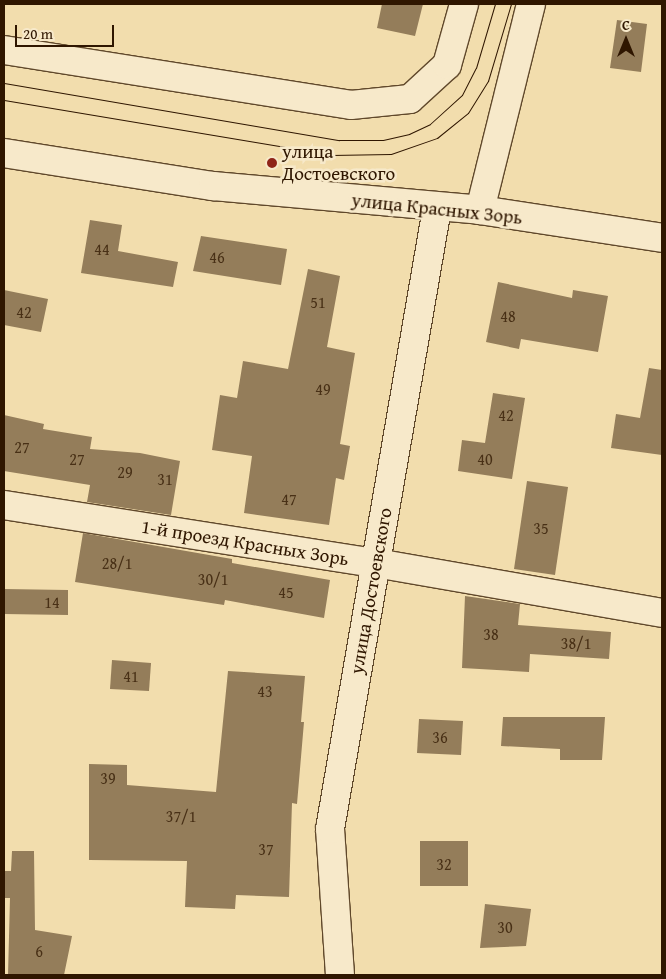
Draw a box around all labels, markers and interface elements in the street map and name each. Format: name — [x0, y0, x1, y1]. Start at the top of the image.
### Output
scale bar — [18, 15, 116, 47]
north arrow — [601, 15, 651, 65]
text: С — [622, 15, 630, 35]
text: 20 m — [23, 23, 53, 44]
place label: улица Достоевского — [282, 141, 395, 185]
marker: улица Достоевского — [266, 157, 278, 169]
street label: улица Красных Зорь — [350, 189, 524, 229]
house number: 44 — [94, 239, 110, 259]
house number: 46 — [209, 247, 225, 267]
house number: 51 — [310, 292, 326, 312]
house number: 42 — [16, 302, 32, 322]
house number: 48 — [500, 306, 516, 326]
house number: 49 — [315, 379, 331, 399]
house number: 42 — [498, 405, 514, 425]
house number: 27 — [14, 437, 30, 457]
house number: 27 — [69, 449, 85, 469]
house number: 40 — [477, 449, 493, 469]
house number: 29 — [117, 462, 133, 482]
house number: 31 — [157, 469, 173, 489]
house number: 47 — [281, 489, 297, 509]
street label: улица Достоевского — [345, 506, 397, 676]
street label: 1-й проезд Красных Зорь — [140, 515, 350, 571]
house number: 35 — [533, 518, 549, 538]
house number: 28/1 — [102, 553, 132, 573]
house number: 30/1 — [198, 569, 228, 589]
house number: 45 — [278, 582, 294, 602]
house number: 14 — [44, 592, 60, 612]
house number: 38 — [483, 624, 499, 644]
house number: 38/1 — [561, 633, 591, 653]
house number: 41 — [123, 666, 139, 686]
house number: 43 — [257, 681, 273, 701]
house number: 36 — [432, 727, 448, 747]
house number: 39 — [100, 768, 116, 788]
house number: 37/1 — [166, 806, 196, 826]
house number: 37 — [258, 839, 274, 859]
house number: 32 — [436, 854, 452, 874]
house number: 30 — [497, 917, 513, 937]
house number: 6 — [35, 941, 43, 961]

